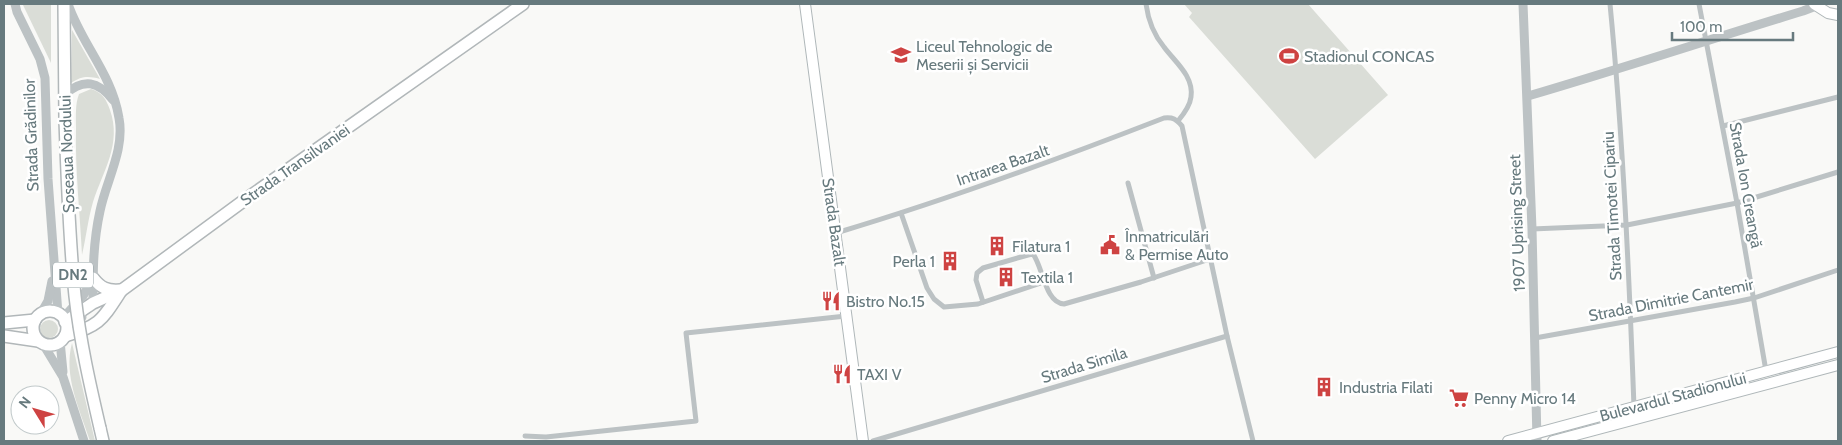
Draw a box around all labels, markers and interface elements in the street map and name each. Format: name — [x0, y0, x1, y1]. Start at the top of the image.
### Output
scale bar — [1672, 10, 1793, 42]
text: 100 m — [1680, 18, 1722, 36]
place label: Liceul Tehnologic de Meserii și Servicii — [916, 37, 1052, 75]
school or university icon: Liceul Tehnologic de Meserii și Servicii — [890, 44, 912, 66]
sports icon: Stadionul CONCAS — [1278, 45, 1300, 67]
place label: Stadionul CONCAS — [1304, 47, 1434, 66]
street label: Strada Grădinilor — [20, 77, 42, 192]
street label: Șoseaua Nordului — [55, 95, 80, 213]
street label: Strada Transilvaniei — [237, 120, 353, 210]
street label: Strada Ion Creangă — [1726, 121, 1766, 250]
street label: Strada Timotei Cipariu — [1599, 131, 1625, 281]
street label: Intrarea Bazalt — [954, 140, 1052, 190]
street label: 1907 Uprising Street — [1505, 153, 1529, 292]
street label: Strada Bazalt — [818, 177, 850, 268]
place label: Înmatriculări & Permise Auto — [1125, 227, 1229, 264]
public building icon: Înmatriculări & Permise Auto — [1099, 234, 1121, 256]
building icon: Filatura 1 — [986, 235, 1008, 257]
place label: Filatura 1 — [1012, 237, 1070, 256]
building icon: Perla 1 — [939, 250, 961, 272]
place label: Perla 1 — [893, 252, 935, 271]
road number: DN2 — [53, 262, 93, 288]
building icon: Textila 1 — [995, 266, 1017, 288]
place label: Textila 1 — [1021, 268, 1073, 287]
street label: Strada Dimitrie Cantemir — [1587, 275, 1756, 325]
restaurant icon: Bistro No.15 — [820, 290, 842, 312]
place label: Bistro No.15 — [846, 292, 925, 311]
street label: Strada Simila — [1039, 343, 1130, 387]
restaurant icon: TAXI V — [831, 363, 853, 385]
place label: TAXI V — [857, 365, 902, 384]
street label: Bulevardul Stadionului — [1598, 368, 1748, 426]
building icon: Industria Filati — [1313, 376, 1335, 398]
place label: Industria Filati — [1339, 378, 1433, 397]
north arrow — [10, 385, 60, 435]
supermarket icon: Penny Micro 14 — [1448, 387, 1470, 409]
place label: Penny Micro 14 — [1474, 389, 1576, 408]
text: N — [14, 393, 35, 412]

